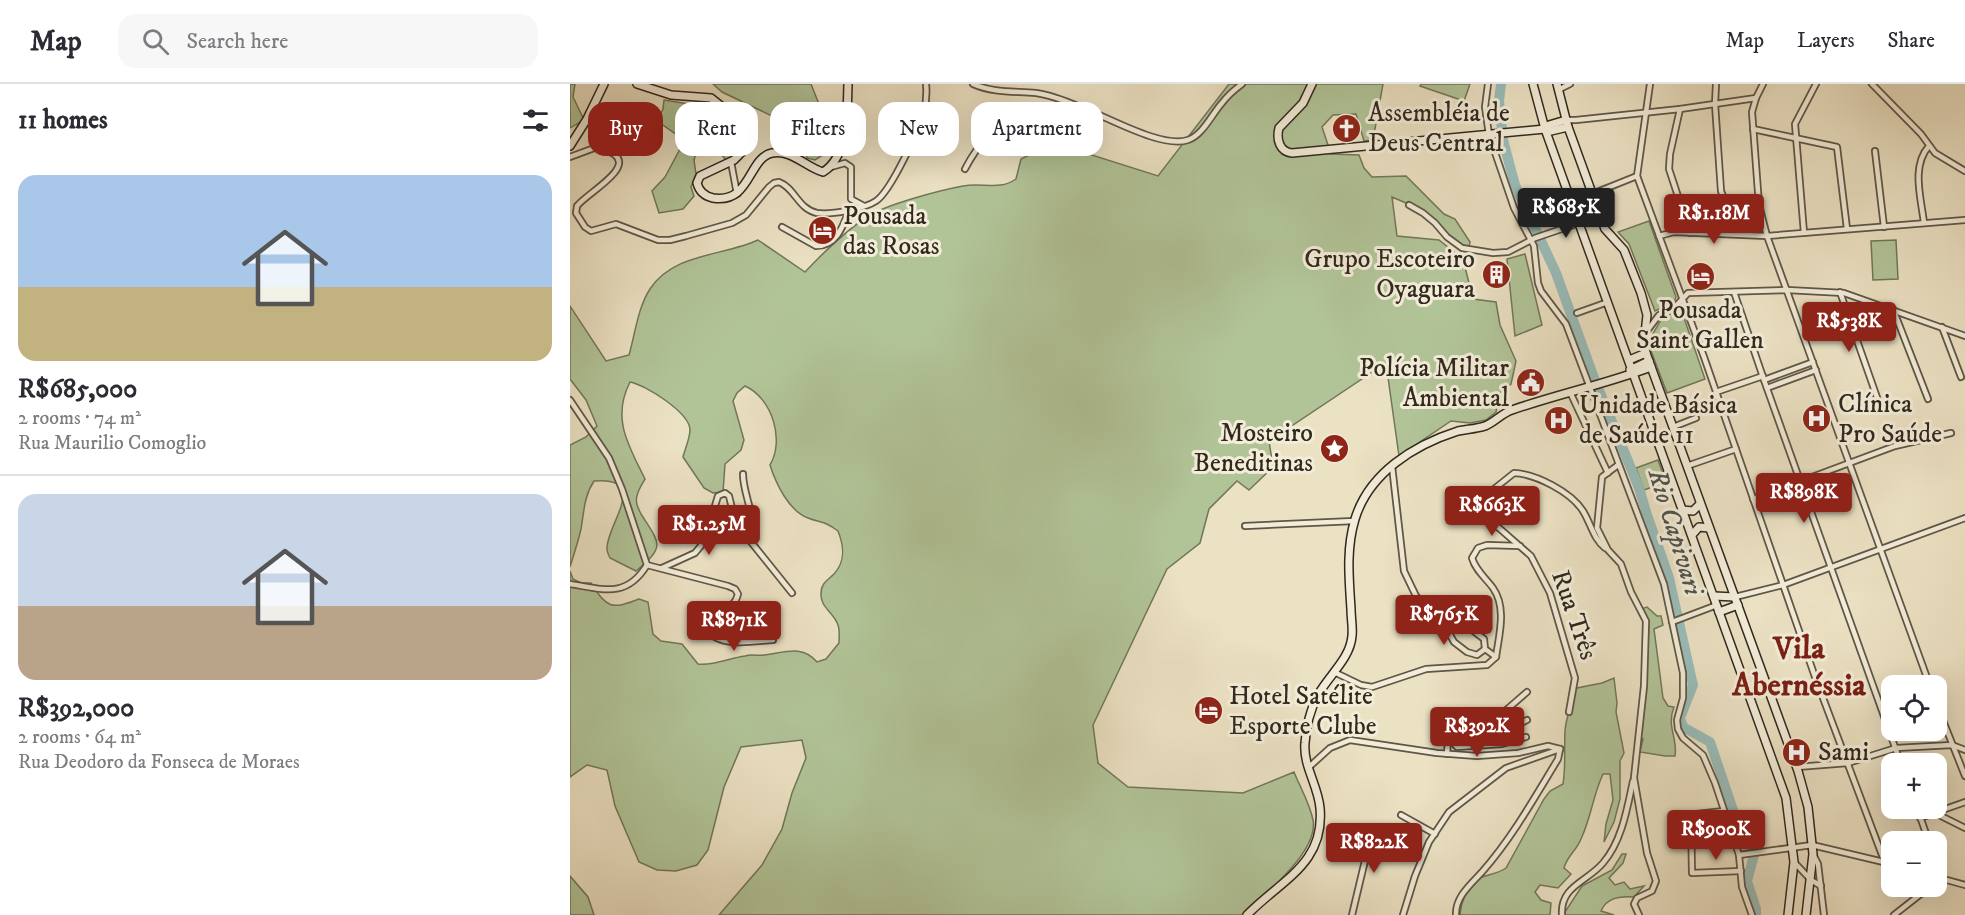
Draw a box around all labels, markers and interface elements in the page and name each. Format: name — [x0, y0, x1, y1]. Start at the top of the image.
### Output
search box — [118, 14, 538, 68]
text: Map — [30, 24, 82, 59]
icon: search — [139, 25, 172, 58]
text: Search here — [187, 28, 288, 55]
text: Map — [1725, 28, 1764, 54]
text: Layers — [1797, 28, 1855, 54]
text: Share — [1888, 28, 1935, 54]
place label: Assembléia de Deus Central — [1368, 97, 1510, 160]
chip: Buy — [588, 102, 663, 156]
chip: Rent — [675, 102, 758, 156]
chip: Filters — [770, 102, 866, 156]
chip: New — [878, 102, 959, 156]
chip: Apartment — [971, 102, 1103, 156]
text: 11 homes — [18, 104, 108, 137]
icon: filters — [519, 104, 552, 137]
church icon: Assembléia de Deus Central — [1331, 112, 1363, 144]
pin: R$685K — [1517, 188, 1615, 239]
pin: R$1.18M — [1659, 194, 1769, 245]
text: R$685K — [1532, 195, 1600, 220]
place label: Pousada das Rosas — [843, 200, 940, 263]
text: R$1.18M — [1678, 201, 1750, 226]
icon: home — [231, 214, 339, 322]
hotel icon: Pousada das Rosas — [806, 215, 838, 247]
place label: Grupo Escoteiro Oyaguara — [1304, 243, 1475, 306]
building icon: Grupo Escoteiro Oyaguara — [1480, 258, 1512, 290]
hotel icon: Pousada Saint Gallen — [1684, 260, 1716, 292]
place label: Pousada Saint Gallen — [1636, 294, 1764, 357]
pin: R$538K — [1800, 302, 1898, 353]
text: R$538K — [1816, 309, 1882, 334]
place label: Polícia Militar Ambiental — [1359, 352, 1509, 415]
public building icon: Polícia Militar Ambiental — [1514, 367, 1546, 399]
text: R$685,000 — [18, 373, 137, 406]
place label: Clínica Pro Saúde — [1838, 388, 1942, 451]
place label: Unidade Básica de Saúde 11 — [1579, 389, 1737, 452]
hospital icon: Clínica Pro Saúde — [1801, 403, 1833, 435]
hospital icon: Unidade Básica de Saúde 11 — [1542, 404, 1574, 436]
text: 2 rooms · 74 m² — [18, 406, 141, 431]
place label: Mosteiro Beneditinas — [1194, 417, 1313, 480]
text: Rua Maurilio Comoglio — [18, 431, 206, 456]
place icon: Mosteiro Beneditinas — [1318, 432, 1350, 464]
water label: Rio Capivari — [1639, 464, 1711, 601]
pin: R$898K — [1755, 473, 1853, 524]
text: R$898K — [1770, 480, 1838, 505]
pin: R$663K — [1443, 486, 1541, 537]
text: R$663K — [1459, 493, 1525, 518]
pin: R$1.25M — [654, 505, 764, 556]
text: R$1.25M — [672, 512, 746, 537]
icon: home — [231, 533, 339, 641]
street label: Rua Três — [1543, 566, 1605, 664]
pin: R$765K — [1395, 595, 1493, 646]
pin: R$871K — [685, 601, 783, 652]
text: R$765K — [1409, 602, 1479, 627]
text: R$871K — [701, 608, 767, 633]
district label: Vila Abernéssia — [1731, 629, 1866, 706]
map controls — [1881, 675, 1947, 897]
button: locate — [1881, 675, 1947, 741]
place label: Hotel Satélite Esporte Clube — [1229, 680, 1377, 743]
text: R$392,000 — [18, 692, 134, 725]
hotel icon: Hotel Satélite Esporte Clube — [1192, 695, 1224, 727]
pin: R$392K — [1428, 707, 1526, 758]
text: R$392K — [1444, 714, 1510, 739]
text: 2 rooms · 64 m² — [18, 725, 141, 750]
hospital icon: Sami — [1781, 736, 1813, 768]
place label: Sami — [1818, 736, 1869, 769]
text: Rua Deodoro da Fonseca de Moraes — [18, 750, 300, 775]
button: + — [1881, 753, 1947, 819]
pin: R$900K — [1667, 810, 1765, 861]
text: R$900K — [1681, 817, 1751, 842]
pin: R$822K — [1325, 823, 1423, 874]
text: R$822K — [1340, 830, 1408, 855]
button: − — [1881, 831, 1947, 897]

